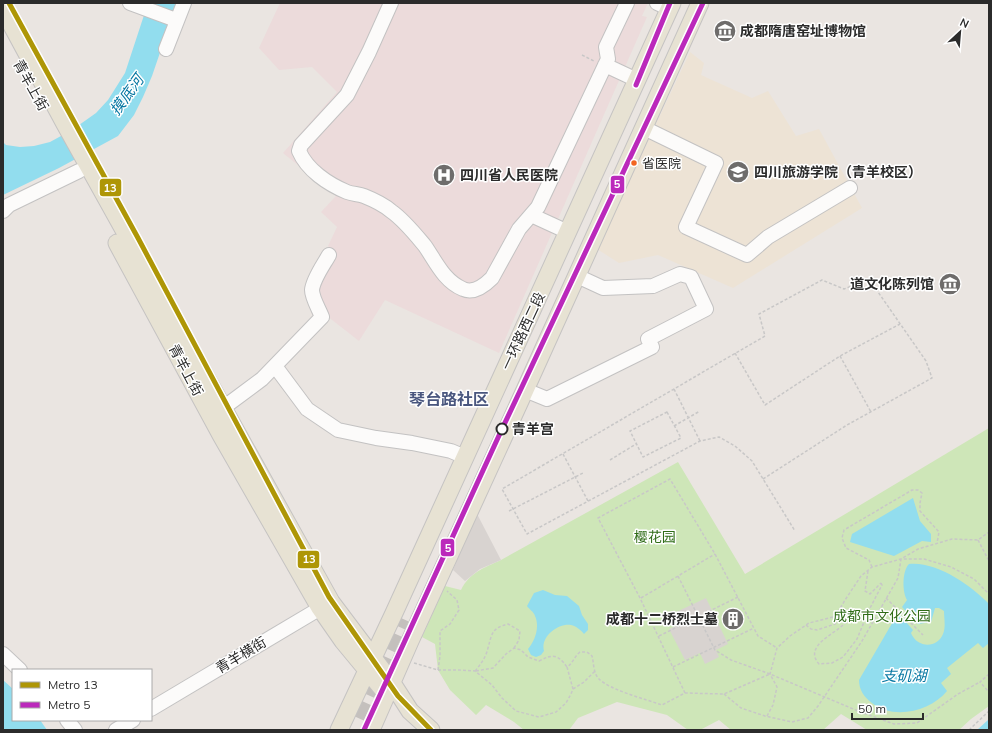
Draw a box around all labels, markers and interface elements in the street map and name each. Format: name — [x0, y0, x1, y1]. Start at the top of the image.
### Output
north arrow — [940, 12, 980, 52]
text: N — [958, 15, 971, 31]
museum icon: 成都隋唐窑址博物馆 — [712, 18, 738, 44]
place label: 成都隋唐窑址博物馆 — [740, 22, 866, 40]
street label: 青羊上街 — [10, 56, 52, 114]
water label: 摸底河 — [106, 68, 149, 118]
place label: 省医院 — [642, 155, 681, 171]
marker: 省医院 — [629, 158, 639, 168]
school or university icon: 四川旅游学院（青羊校区） — [725, 159, 751, 185]
hospital icon: 四川省人民医院 — [431, 162, 457, 188]
place label: 四川旅游学院（青羊校区） — [754, 163, 922, 181]
place label: 四川省人民医院 — [460, 166, 558, 184]
line badge: 5 — [610, 175, 625, 194]
text: 5 — [614, 177, 621, 191]
line badge: 13 — [99, 178, 122, 197]
text: 13 — [103, 181, 117, 195]
museum icon: 道文化陈列馆 — [937, 271, 963, 297]
place label: 道文化陈列馆 — [850, 275, 934, 293]
street label: 一环路西二段 — [497, 289, 549, 373]
street label: 青羊上街 — [165, 341, 207, 399]
district label: 琴台路社区 — [409, 389, 489, 409]
place label: 青羊宫 — [512, 420, 554, 438]
marker: 青羊宫 — [495, 422, 509, 436]
park label: 樱花园 — [634, 528, 676, 546]
line badge: 5 — [440, 538, 455, 557]
text: 5 — [445, 541, 452, 555]
line badge: 13 — [297, 550, 320, 569]
text: 13 — [302, 552, 316, 566]
building icon: 成都十二桥烈士墓 — [720, 606, 746, 632]
park label: 成都市文化公园 — [833, 607, 931, 625]
place label: 成都十二桥烈士墓 — [606, 610, 718, 628]
street label: 青羊横街 — [212, 633, 270, 677]
water label: 支矶湖 — [881, 666, 928, 685]
legend — [12, 669, 152, 721]
text: Metro 13 — [48, 677, 98, 692]
scale bar — [852, 695, 923, 721]
text: Metro 5 — [48, 697, 90, 712]
text: 50 m — [858, 701, 886, 716]

